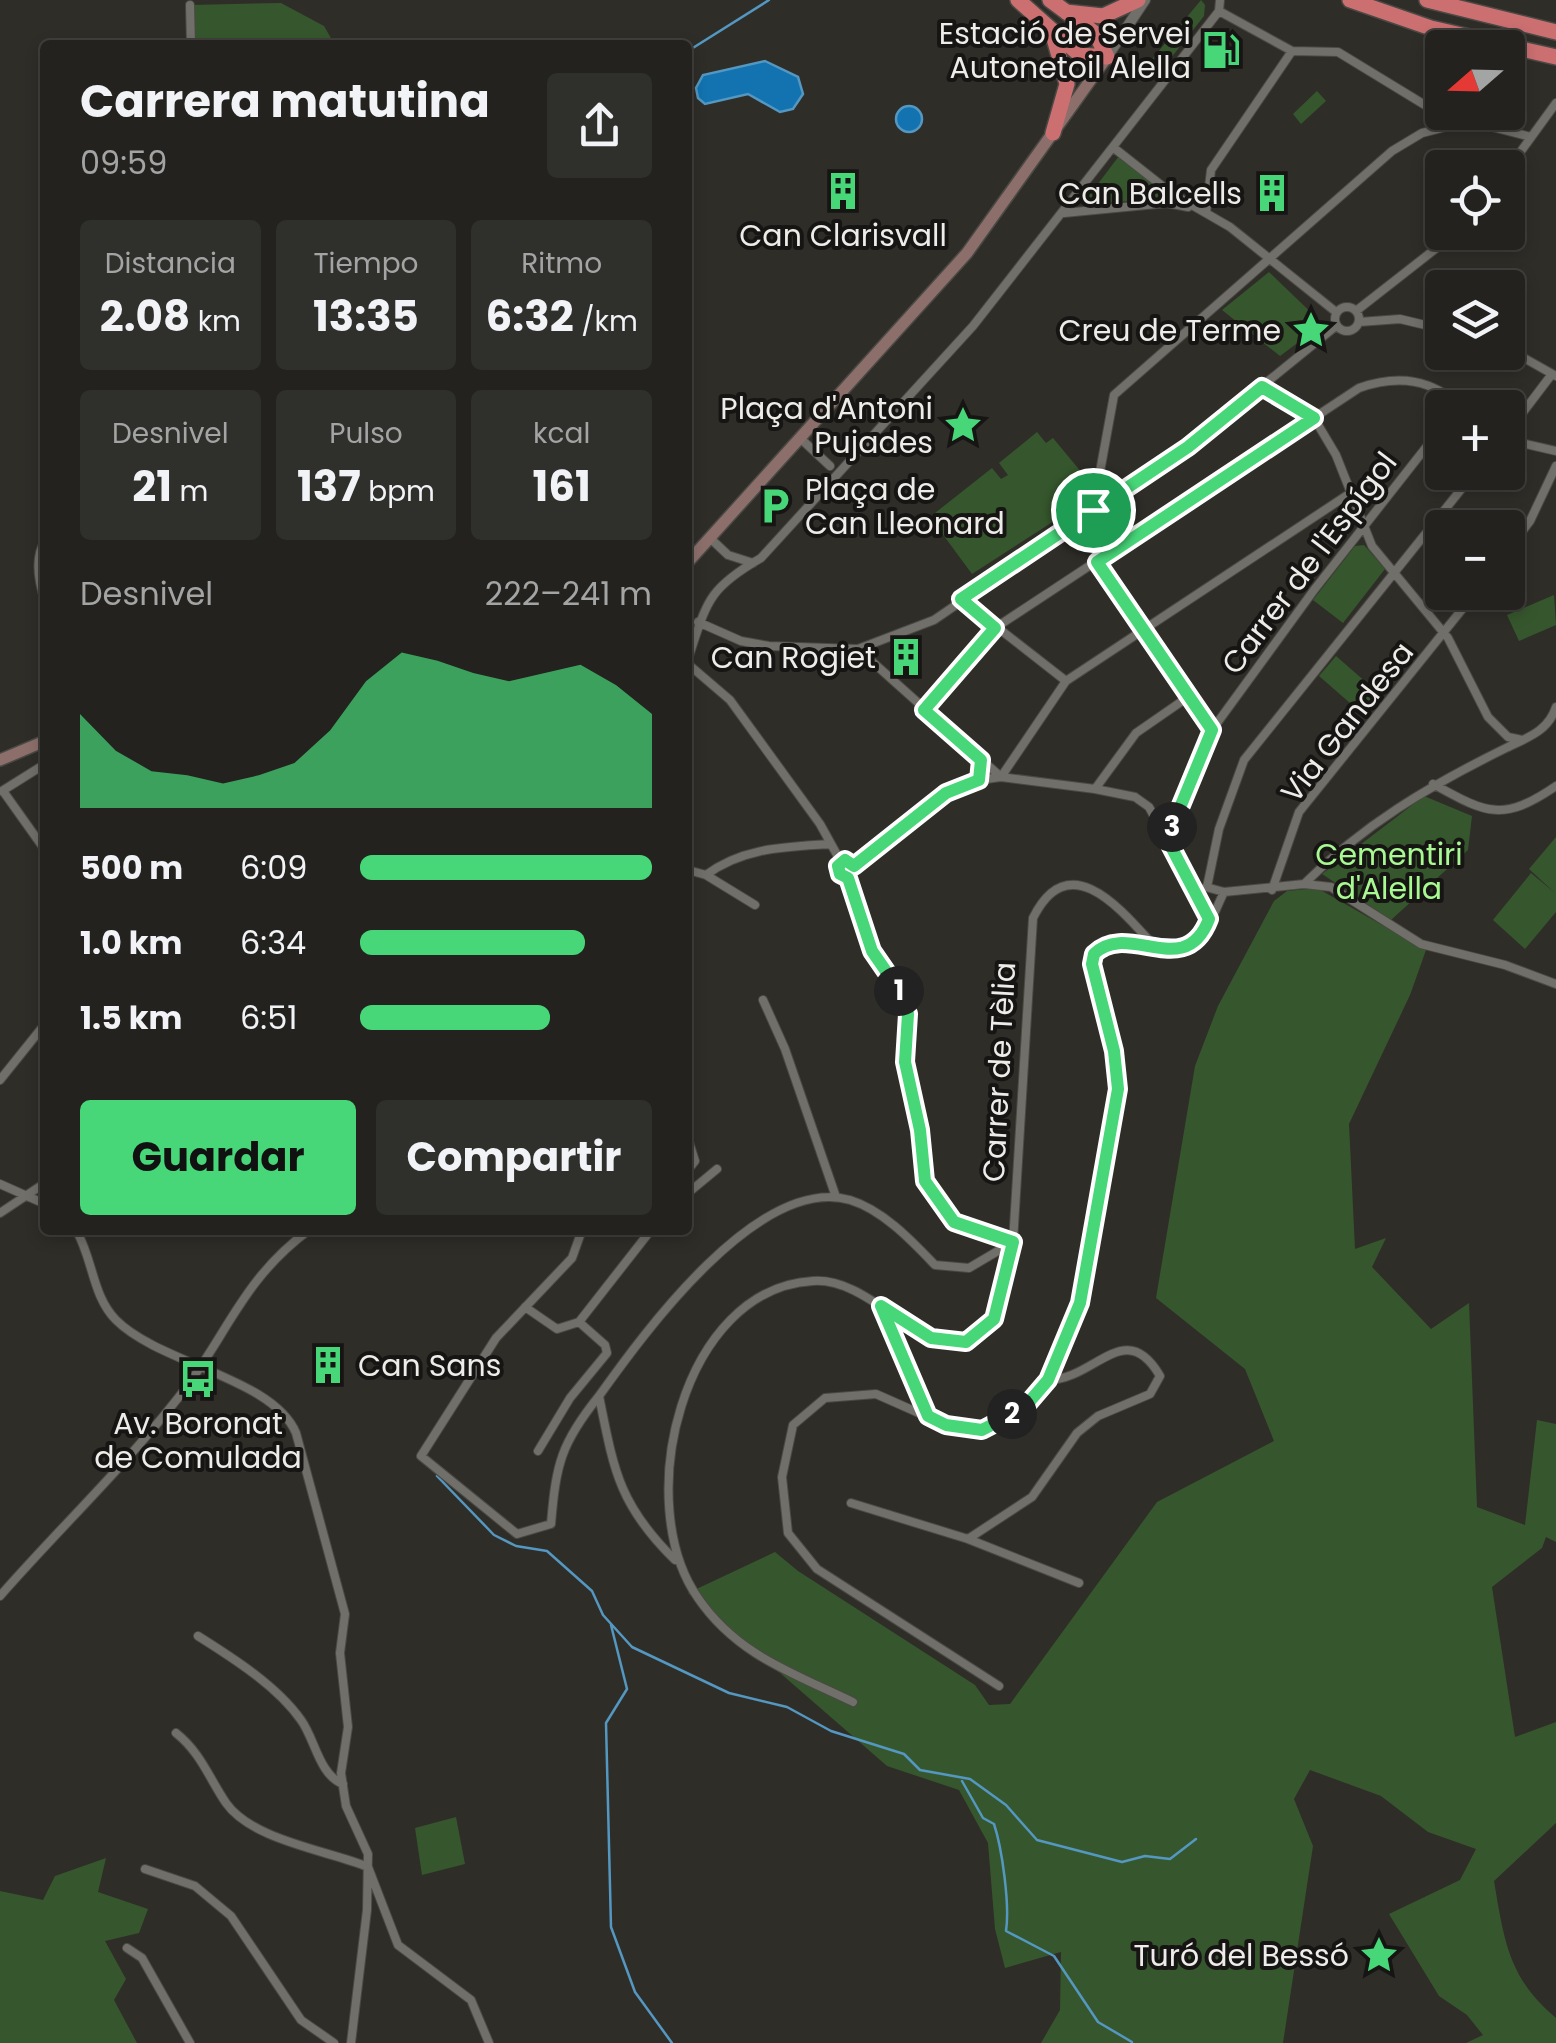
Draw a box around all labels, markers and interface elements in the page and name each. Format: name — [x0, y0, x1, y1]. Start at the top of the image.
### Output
place label: Estació de Servei Autonetoil Alella — [939, 12, 1191, 89]
fuel station icon: Estació de Servei Autonetoil Alella — [1200, 29, 1242, 71]
north arrow — [1425, 30, 1525, 130]
map controls — [1425, 30, 1525, 610]
text: Carrera matutina — [80, 70, 490, 133]
button: share — [547, 73, 652, 178]
text: 09:59 — [80, 140, 167, 185]
button: locate — [1425, 150, 1525, 250]
building icon: Can Clarisvall — [822, 170, 864, 212]
place label: Can Balcells — [1058, 172, 1242, 215]
building icon: Can Balcells — [1251, 172, 1293, 214]
place label: Can Clarisvall — [739, 214, 947, 257]
text: Distancia — [105, 244, 236, 283]
text: Tiempo — [313, 244, 419, 283]
text: Ritmo — [521, 244, 602, 283]
button: layers — [1425, 270, 1525, 370]
text: 2.08 — [100, 287, 190, 346]
text: 13:35 — [313, 287, 419, 346]
text: 6:32 — [486, 287, 574, 346]
text: km — [190, 302, 241, 341]
text: /km — [574, 302, 638, 341]
place label: Creu de Terme — [1058, 309, 1281, 352]
place icon: Creu de Terme — [1290, 309, 1332, 351]
place label: Plaça d'Antoni Pujades — [720, 387, 933, 464]
button: + — [1425, 390, 1525, 490]
place icon: Plaça d'Antoni Pujades — [942, 404, 984, 446]
text: Desnivel — [112, 414, 229, 453]
text: Pulso — [329, 414, 403, 453]
text: kcal — [533, 414, 590, 453]
street label: Carrer de l'Espígol — [1211, 443, 1407, 683]
text: 21 — [132, 457, 172, 516]
text: 137 — [297, 457, 361, 516]
text: 161 — [532, 457, 591, 516]
place label: Plaça de Can Lleonard — [805, 468, 1005, 545]
pin — [1051, 468, 1136, 553]
text: m — [172, 472, 208, 511]
text: bpm — [361, 472, 435, 511]
icon: arrive — [1066, 483, 1121, 538]
parking icon: Plaça de Can Lleonard — [754, 485, 796, 527]
button: − — [1425, 510, 1525, 610]
text: Desnivel — [80, 571, 213, 616]
text: 222–241 m — [485, 571, 652, 616]
street label: Via Gandesa — [1270, 632, 1424, 812]
place label: Can Rogiet — [711, 636, 876, 679]
building icon: Can Rogiet — [885, 636, 927, 678]
pin: 3 — [1147, 802, 1197, 852]
text: 3 — [1164, 807, 1180, 846]
park label: Cementiri d'Alella — [1315, 833, 1463, 910]
text: 500 m — [80, 845, 183, 890]
text: 6:09 — [240, 845, 307, 890]
text: 1.0 km — [80, 920, 182, 965]
text: 6:34 — [240, 920, 306, 965]
street label: Carrer de Tèlia — [972, 961, 1026, 1183]
pin: 1 — [874, 966, 924, 1016]
text: 1 — [894, 971, 904, 1010]
text: 1.5 km — [80, 995, 182, 1040]
text: 6:51 — [240, 995, 297, 1040]
button: Guardar — [80, 1100, 356, 1215]
button: Compartir — [376, 1100, 652, 1215]
building icon: Can Sans — [307, 1344, 349, 1386]
place label: Can Sans — [358, 1344, 501, 1387]
bus stop icon: Av. Boronat de Comulada — [177, 1358, 219, 1400]
pin: 2 — [987, 1389, 1037, 1439]
text: 2 — [1004, 1394, 1020, 1433]
place label: Av. Boronat de Comulada — [94, 1402, 302, 1479]
place label: Turó del Bessó — [1133, 1934, 1349, 1977]
place icon: Turó del Bessó — [1358, 1934, 1400, 1976]

